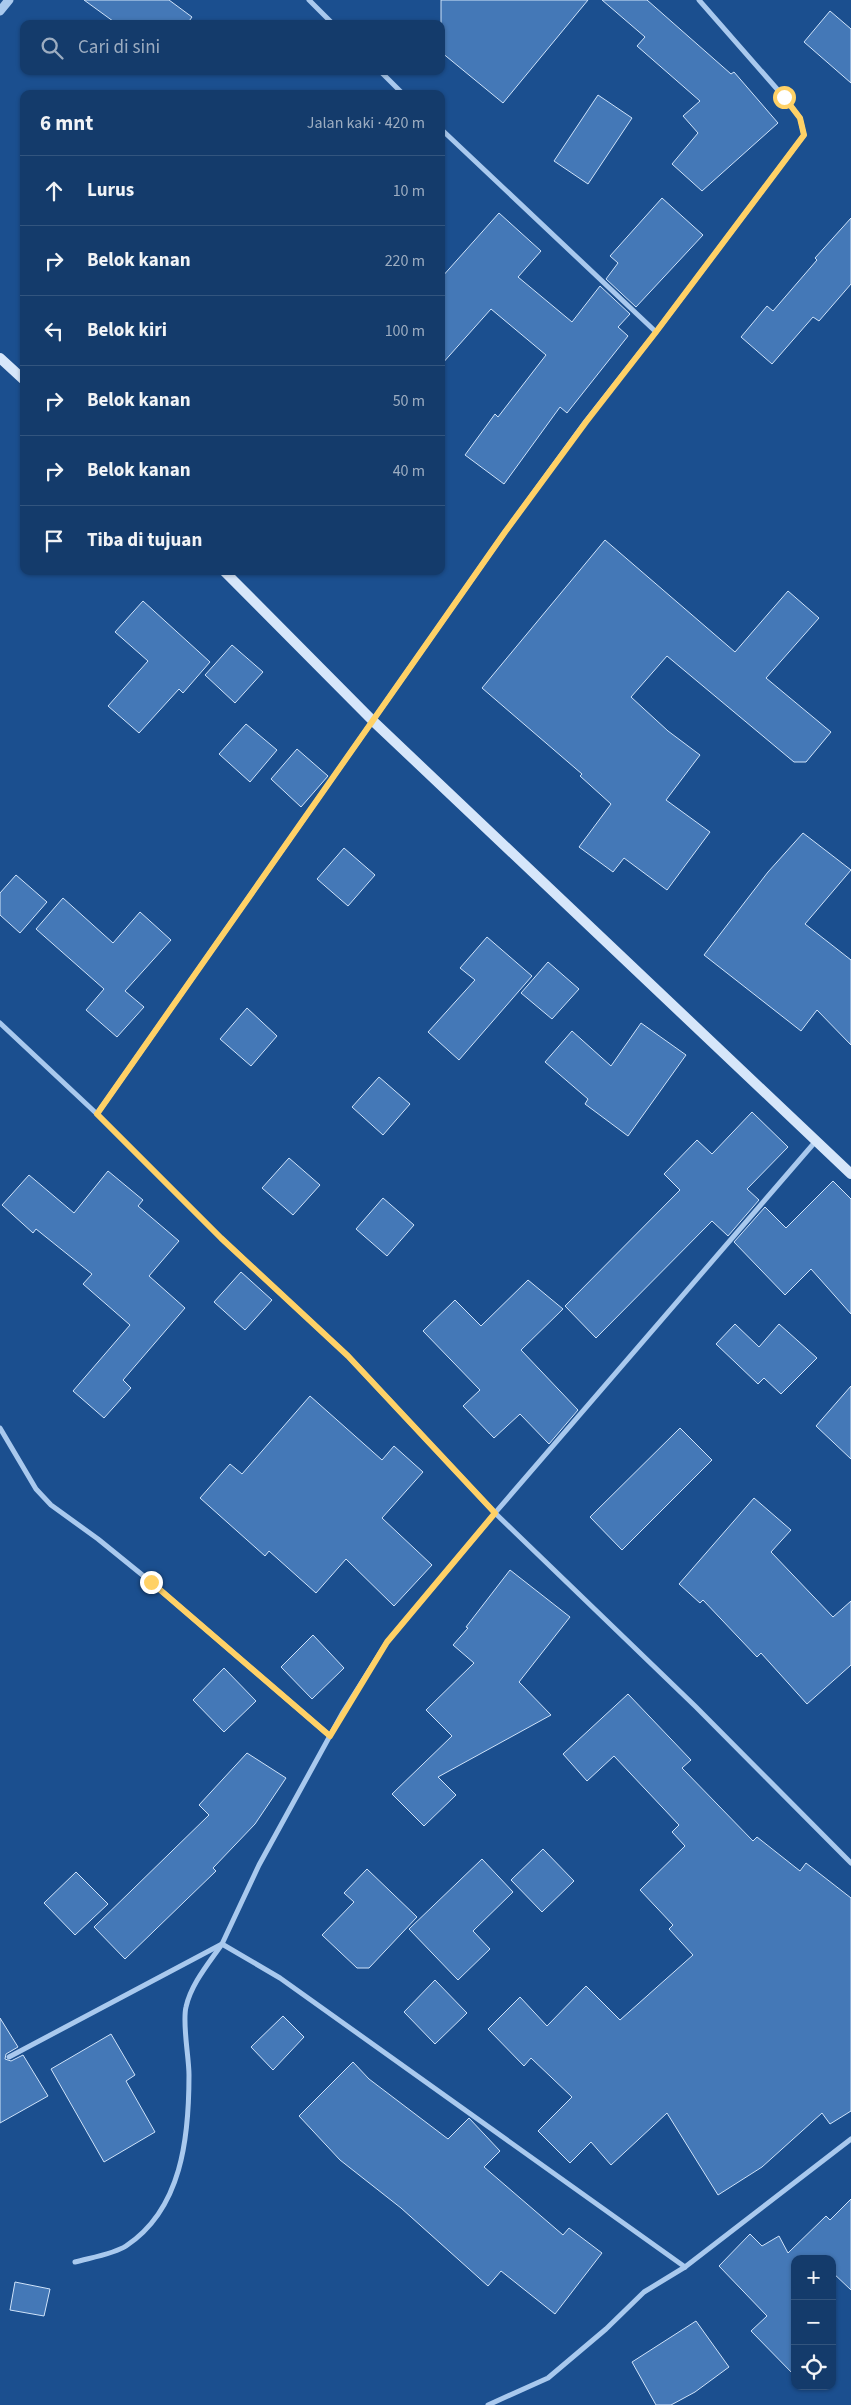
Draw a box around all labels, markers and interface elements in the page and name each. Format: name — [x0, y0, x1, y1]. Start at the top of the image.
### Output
search box — [20, 20, 445, 75]
icon: search — [38, 34, 66, 62]
text: Cari di sini — [78, 34, 160, 61]
route start — [773, 86, 796, 109]
text: 6 mnt — [40, 108, 93, 138]
text: Jalan kaki · 420 m — [307, 112, 425, 134]
icon: ahead — [40, 177, 68, 205]
text: Lurus — [87, 177, 134, 204]
text: 10 m — [393, 180, 425, 202]
icon: right — [40, 247, 68, 275]
text: Belok kanan — [87, 247, 191, 274]
text: 220 m — [385, 250, 425, 272]
icon: left — [40, 317, 68, 345]
text: Belok kiri — [87, 317, 167, 344]
text: 100 m — [385, 320, 425, 342]
icon: right — [40, 387, 68, 415]
text: Belok kanan — [87, 387, 191, 414]
text: 50 m — [393, 390, 425, 412]
icon: right — [40, 457, 68, 485]
text: Belok kanan — [87, 457, 191, 484]
text: 40 m — [393, 460, 425, 482]
icon: arrive — [40, 527, 68, 555]
text: Tiba di tujuan — [87, 527, 202, 554]
route end — [140, 1571, 163, 1594]
map controls — [791, 2255, 836, 2390]
button: + — [791, 2255, 836, 2300]
button: − — [791, 2300, 836, 2345]
button: locate — [791, 2345, 836, 2390]

